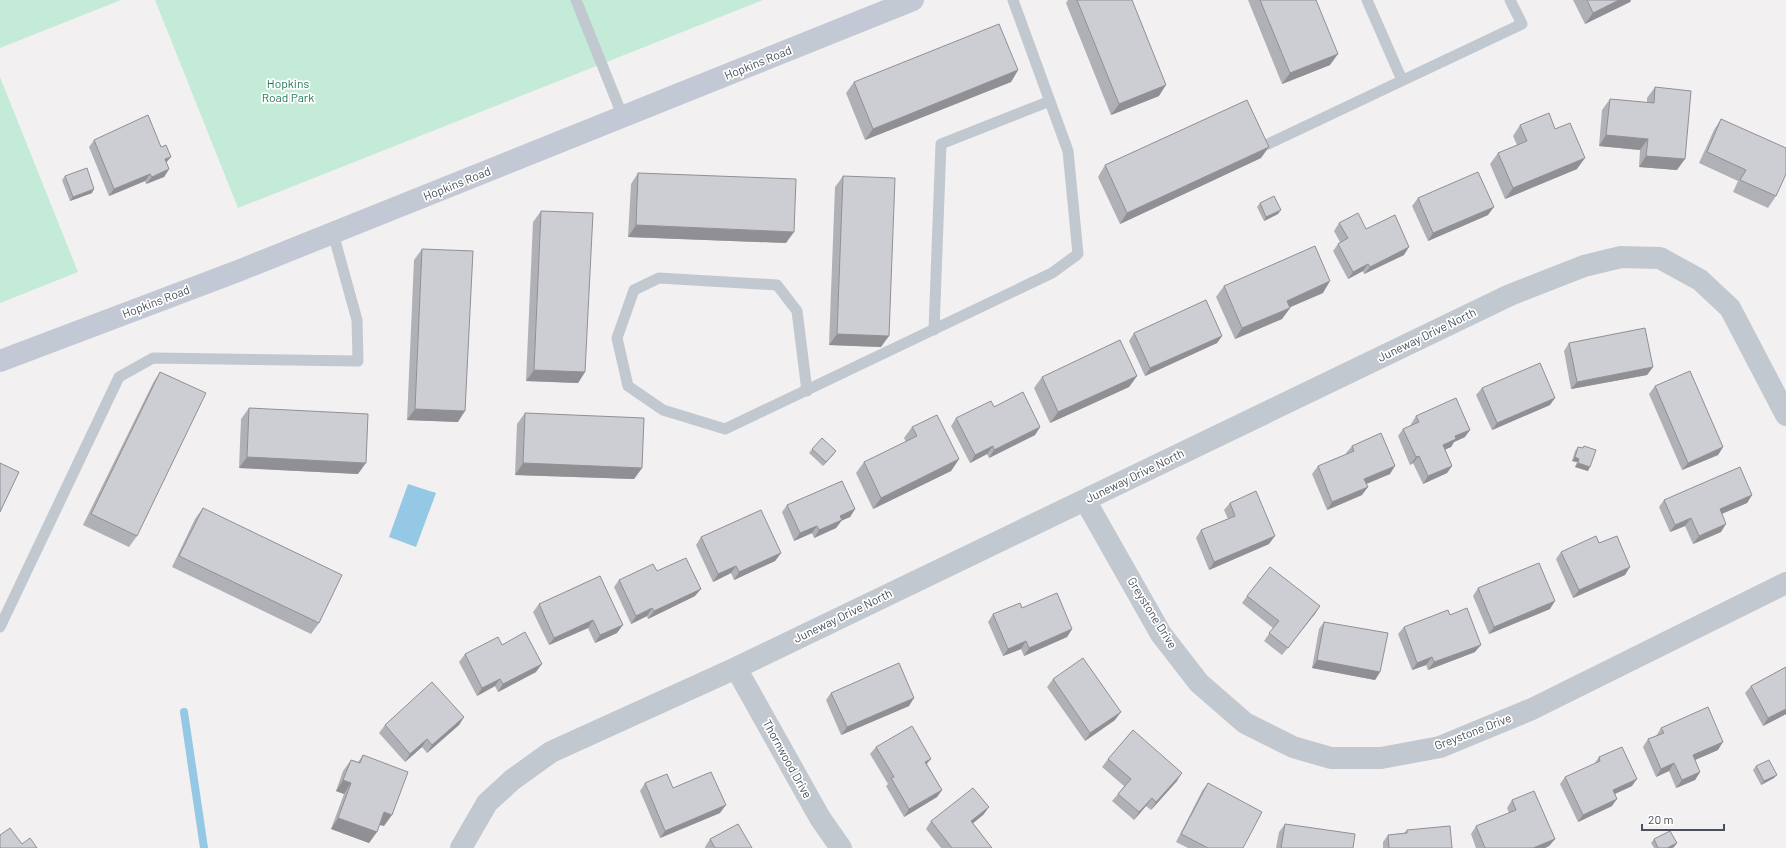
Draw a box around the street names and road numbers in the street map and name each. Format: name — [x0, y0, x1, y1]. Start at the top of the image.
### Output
street label: Hopkins Road — [722, 42, 793, 82]
street label: Hopkins Road — [421, 163, 492, 203]
street label: Hopkins Road — [120, 282, 191, 320]
street label: Juneway Drive North — [1375, 304, 1478, 364]
street label: Juneway Drive North — [1083, 445, 1186, 505]
street label: Greystone Drive — [1125, 574, 1180, 651]
street label: Juneway Drive North — [791, 585, 894, 645]
street label: Greystone Drive — [1432, 710, 1513, 752]
street label: Thornwood Drive — [760, 717, 815, 800]

